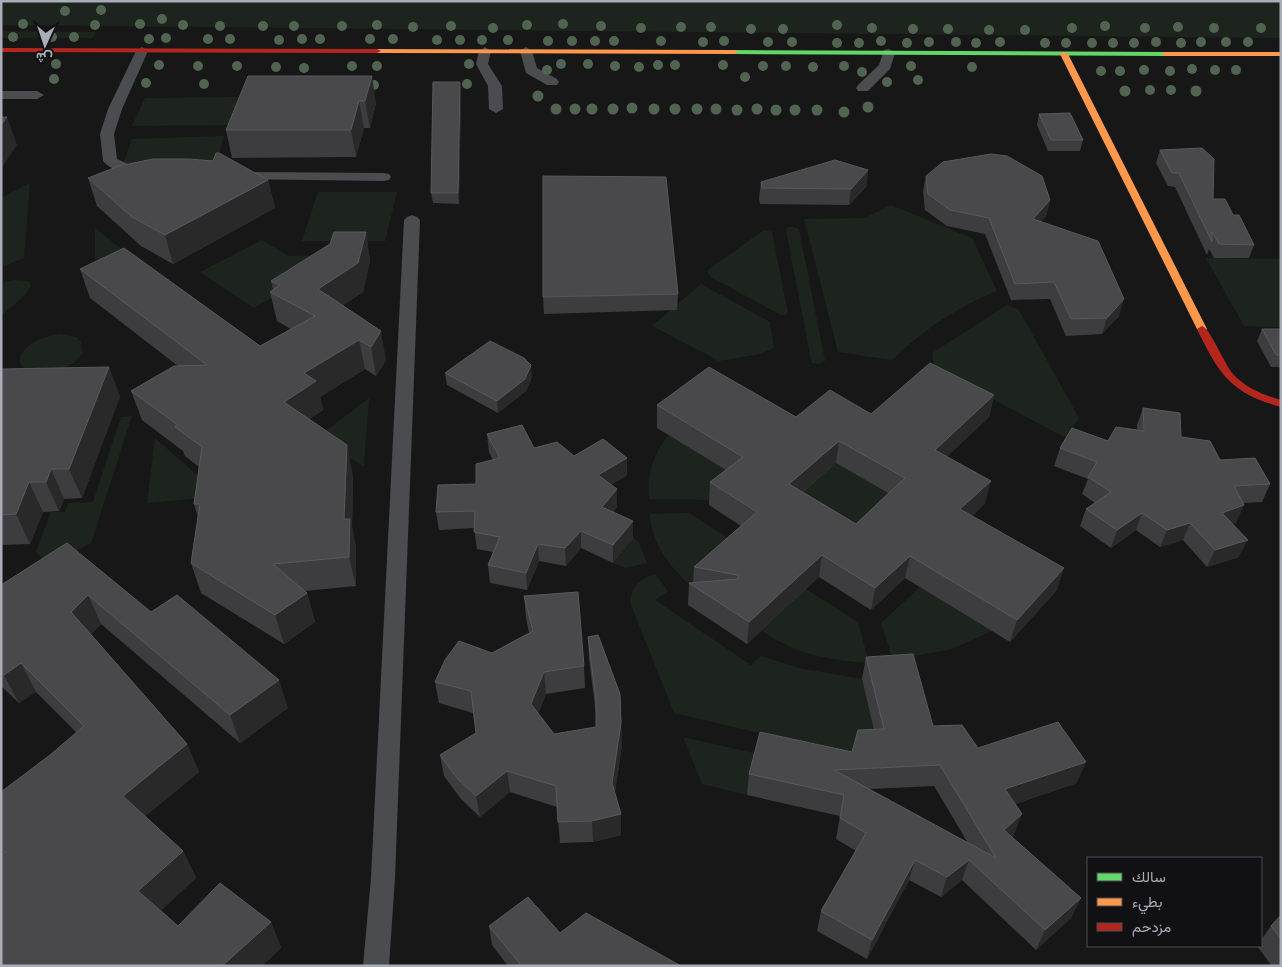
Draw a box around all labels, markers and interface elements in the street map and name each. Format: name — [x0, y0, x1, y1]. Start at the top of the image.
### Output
north arrow — [20, 20, 70, 70]
text: ش — [35, 49, 53, 68]
legend — [1087, 857, 1262, 947]
text: سالك — [1132, 866, 1166, 886]
text: بطيء — [1132, 891, 1162, 915]
text: مزدحم — [1132, 916, 1171, 937]

